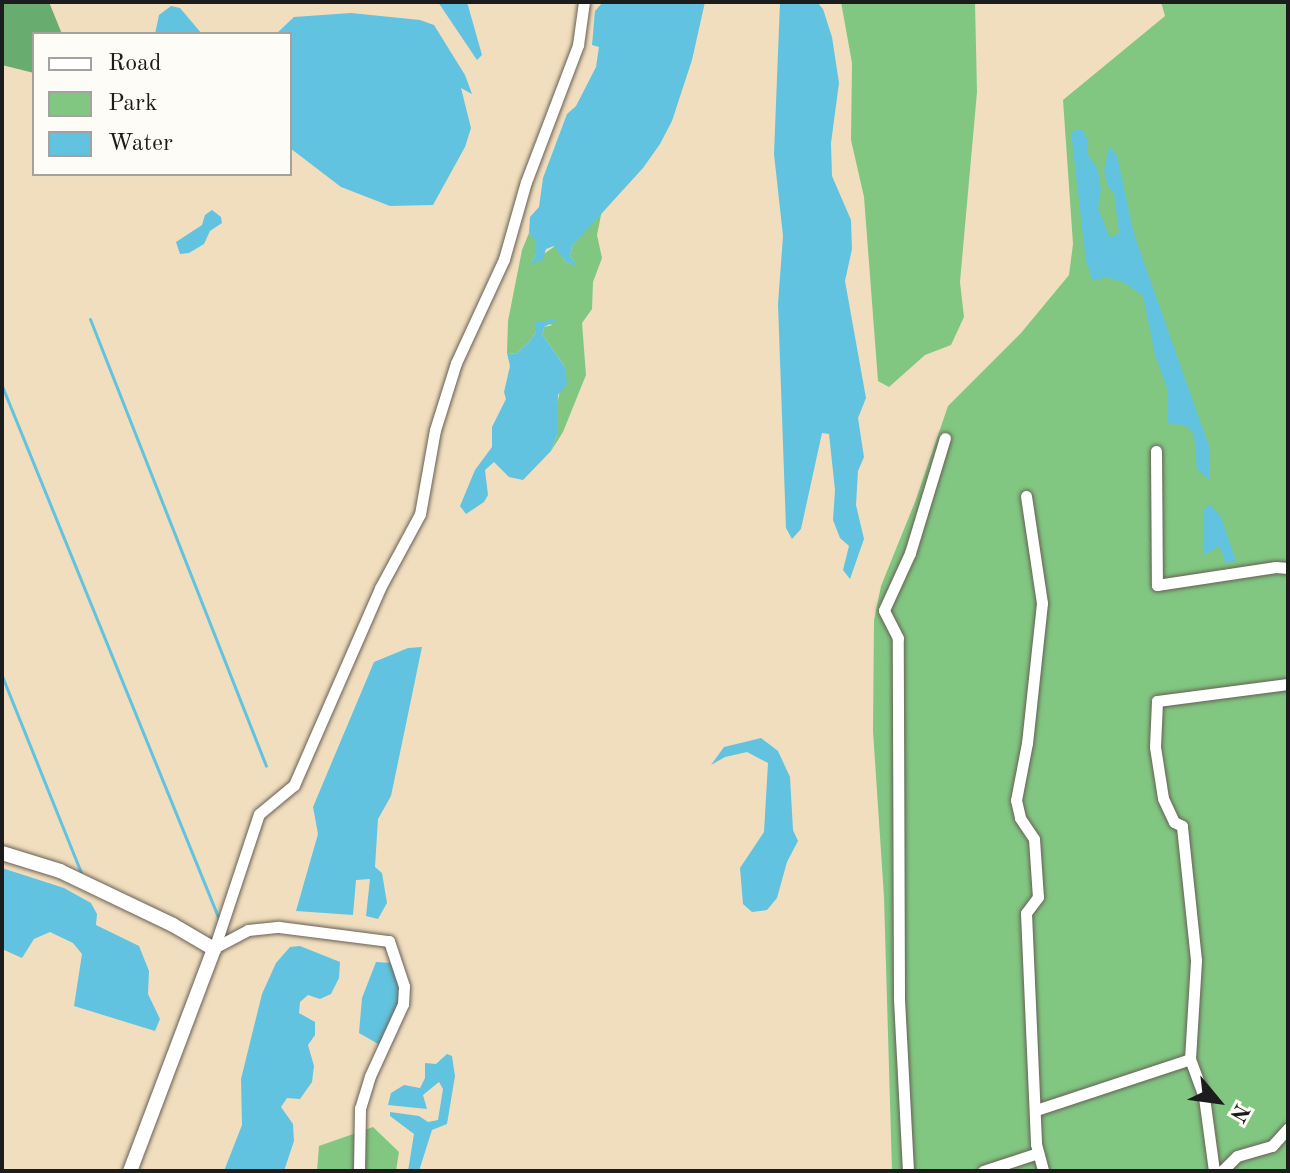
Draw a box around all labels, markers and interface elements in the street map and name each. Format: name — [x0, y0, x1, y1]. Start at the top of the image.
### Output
legend — [32, 32, 292, 176]
text: Road — [108, 52, 161, 76]
text: Park — [108, 92, 157, 116]
text: Water — [108, 132, 173, 156]
north arrow — [1178, 1061, 1258, 1141]
text: N — [1225, 1100, 1253, 1125]

